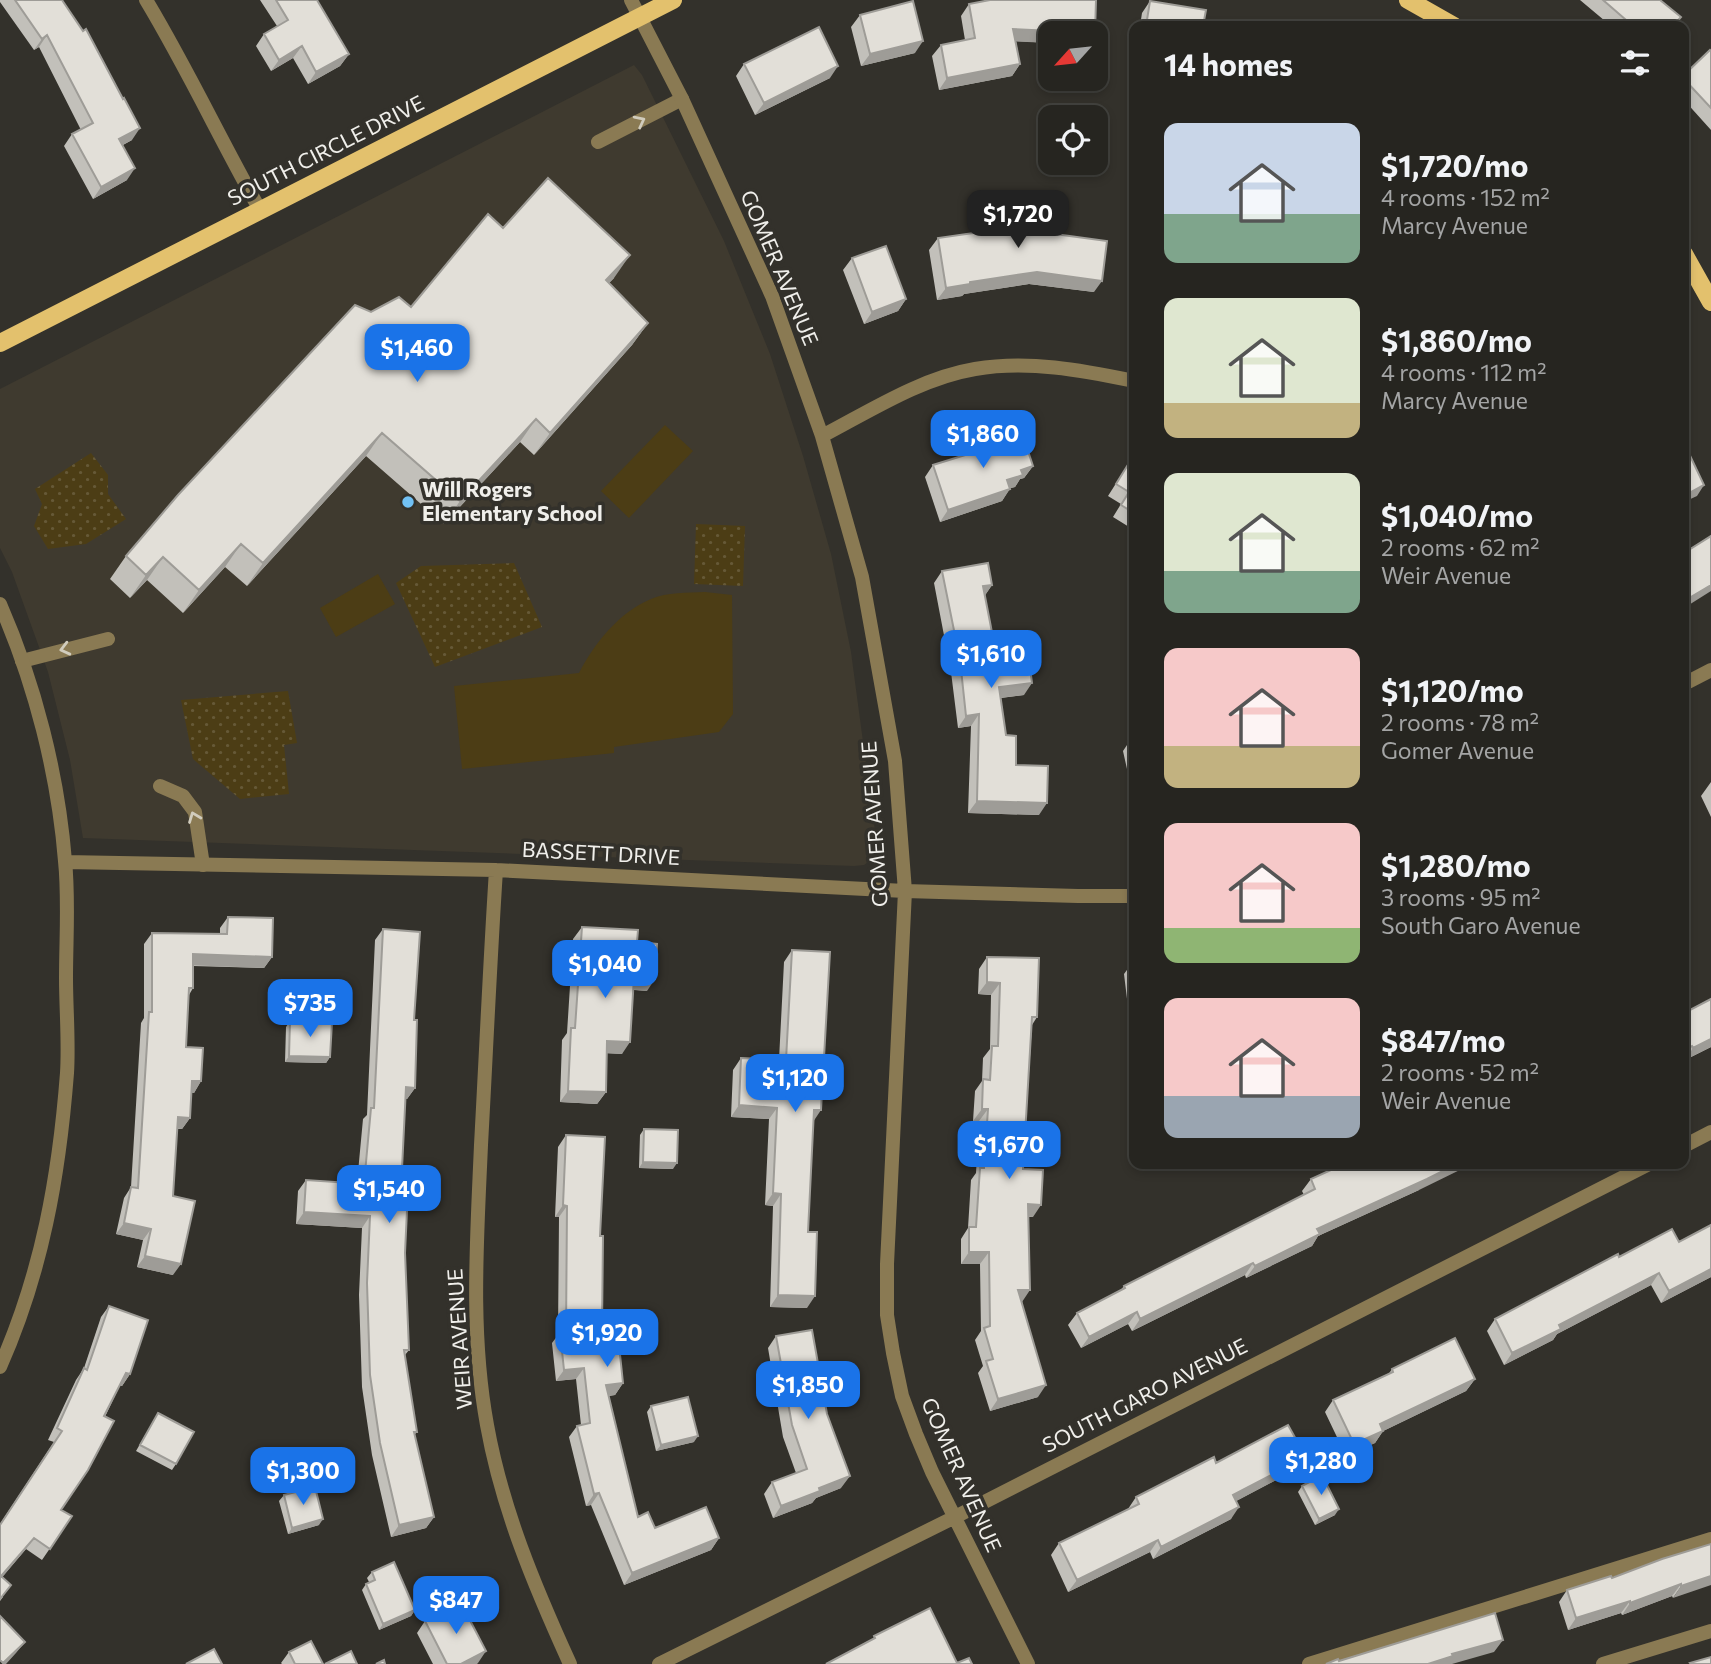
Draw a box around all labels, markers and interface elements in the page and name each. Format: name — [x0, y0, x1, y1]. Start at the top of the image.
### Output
north arrow — [1038, 21, 1108, 91]
map controls — [1038, 21, 1108, 175]
icon: filters — [1616, 44, 1654, 82]
text: 14 homes — [1164, 45, 1293, 82]
street label: SOUTH CIRCLE DRIVE — [223, 89, 428, 210]
button: locate — [1038, 105, 1108, 175]
one-way arrow — [633, 115, 645, 129]
text: $1,720/mo — [1381, 146, 1528, 183]
icon: home — [1220, 151, 1304, 235]
text: 4 rooms · 152 m² — [1381, 183, 1550, 211]
street label: GOMER AVENUE — [736, 186, 824, 349]
pin: $1,720 — [961, 190, 1075, 250]
text: $1,720 — [983, 199, 1053, 227]
text: Marcy Avenue — [1381, 211, 1528, 239]
text: $1,860/mo — [1381, 321, 1532, 358]
pin: $1,460 — [360, 324, 474, 384]
icon: home — [1220, 326, 1304, 410]
text: $1,460 — [381, 333, 453, 361]
text: 4 rooms · 112 m² — [1381, 358, 1546, 386]
text: Marcy Avenue — [1381, 386, 1528, 414]
pin: $1,860 — [926, 410, 1040, 470]
text: $1,860 — [947, 419, 1019, 447]
place label: Will Rogers Elementary School — [422, 476, 603, 525]
marker: Will Rogers Elementary School — [400, 494, 416, 510]
text: $1,040/mo — [1381, 496, 1533, 533]
icon: home — [1220, 501, 1304, 585]
text: 2 rooms · 62 m² — [1381, 533, 1540, 561]
text: Weir Avenue — [1381, 561, 1511, 589]
pin: $1,610 — [934, 630, 1048, 690]
text: $1,610 — [957, 639, 1025, 667]
one-way arrow — [59, 641, 71, 656]
text: $1,120/mo — [1381, 671, 1524, 708]
icon: home — [1220, 676, 1304, 760]
text: 2 rooms · 78 m² — [1381, 708, 1539, 736]
text: Gomer Avenue — [1381, 736, 1534, 764]
street label: GOMER AVENUE — [855, 740, 892, 908]
one-way arrow — [189, 811, 203, 823]
street label: BASSETT DRIVE — [521, 836, 681, 869]
text: $1,280/mo — [1381, 846, 1531, 883]
icon: home — [1220, 851, 1304, 935]
text: 3 rooms · 95 m² — [1381, 883, 1540, 911]
text: South Garo Avenue — [1381, 911, 1581, 939]
pin: $1,040 — [548, 940, 662, 1000]
text: $1,040 — [568, 949, 642, 977]
pin: $735 — [269, 979, 351, 1039]
text: $735 — [284, 988, 336, 1016]
text: $847/mo — [1381, 1021, 1506, 1058]
icon: home — [1220, 1026, 1304, 1110]
pin: $1,120 — [738, 1054, 852, 1114]
text: 2 rooms · 52 m² — [1381, 1058, 1539, 1086]
text: $1,120 — [762, 1063, 828, 1091]
text: Weir Avenue — [1381, 1086, 1511, 1114]
pin: $1,670 — [952, 1122, 1066, 1181]
text: $1,670 — [974, 1130, 1044, 1158]
pin: $1,540 — [332, 1166, 446, 1225]
text: $1,540 — [353, 1174, 425, 1202]
street label: WEIR AVENUE — [441, 1268, 476, 1410]
pin: $1,920 — [550, 1310, 664, 1369]
text: $1,920 — [571, 1318, 643, 1346]
street label: SOUTH GARO AVENUE — [1038, 1332, 1251, 1457]
pin: $1,850 — [751, 1362, 865, 1421]
text: $1,850 — [772, 1370, 844, 1398]
street label: GOMER AVENUE — [917, 1393, 1008, 1555]
pin: $1,280 — [1264, 1438, 1378, 1497]
text: $1,280 — [1285, 1446, 1357, 1474]
pin: $1,300 — [246, 1448, 360, 1507]
text: $1,300 — [266, 1456, 340, 1484]
pin: $847 — [415, 1576, 497, 1636]
text: $847 — [429, 1585, 483, 1613]

